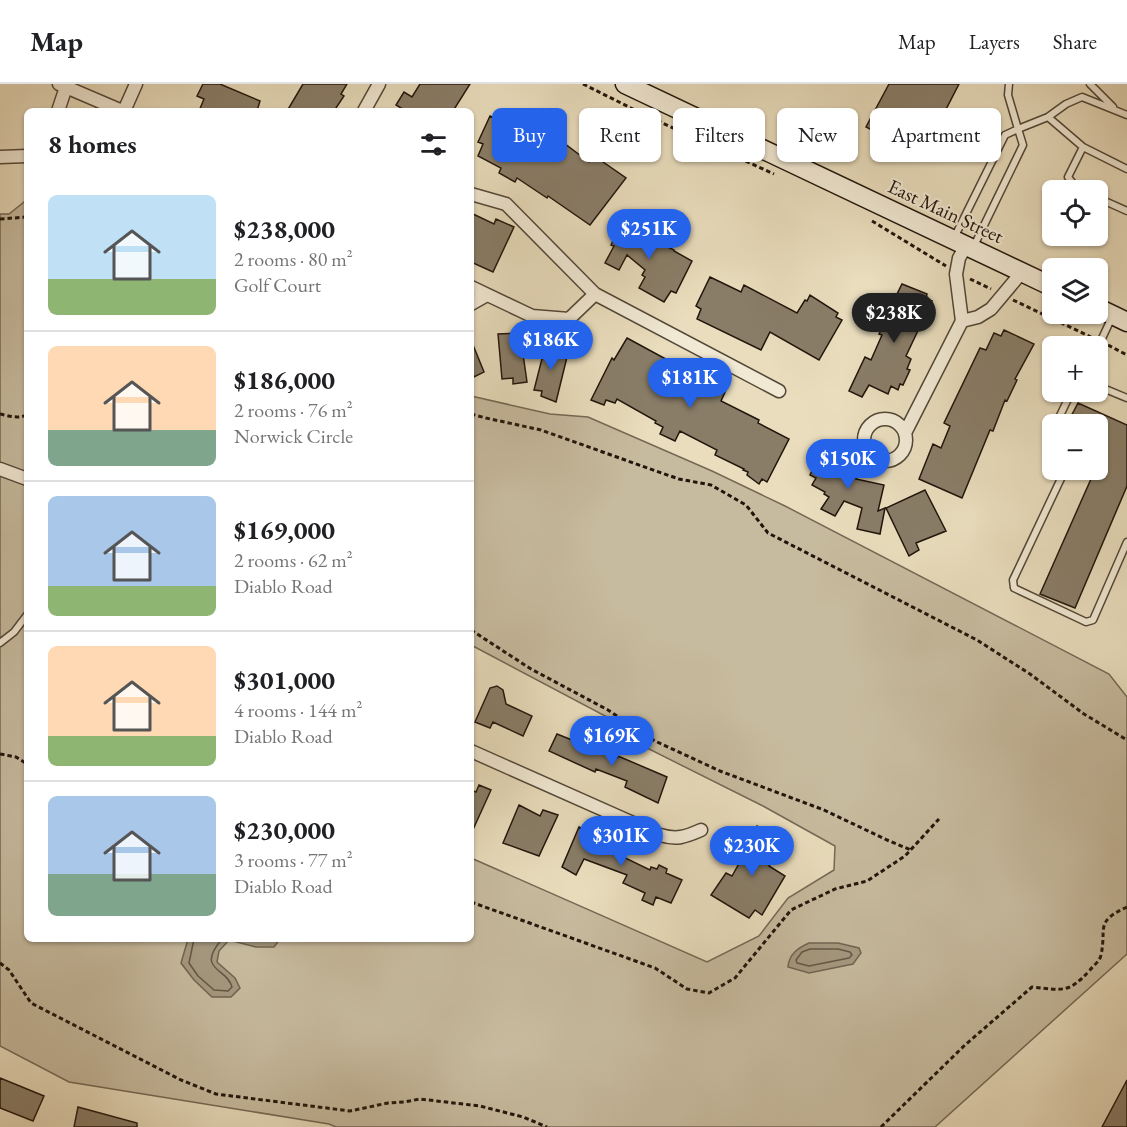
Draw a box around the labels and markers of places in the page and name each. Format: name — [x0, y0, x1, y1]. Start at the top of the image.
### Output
pin: $251K — [607, 209, 691, 260]
pin: $238K — [852, 293, 936, 344]
pin: $186K — [509, 320, 593, 371]
pin: $181K — [648, 358, 732, 409]
pin: $150K — [806, 439, 890, 490]
pin: $169K — [570, 716, 654, 767]
pin: $301K — [579, 816, 663, 867]
pin: $230K — [710, 826, 794, 877]

